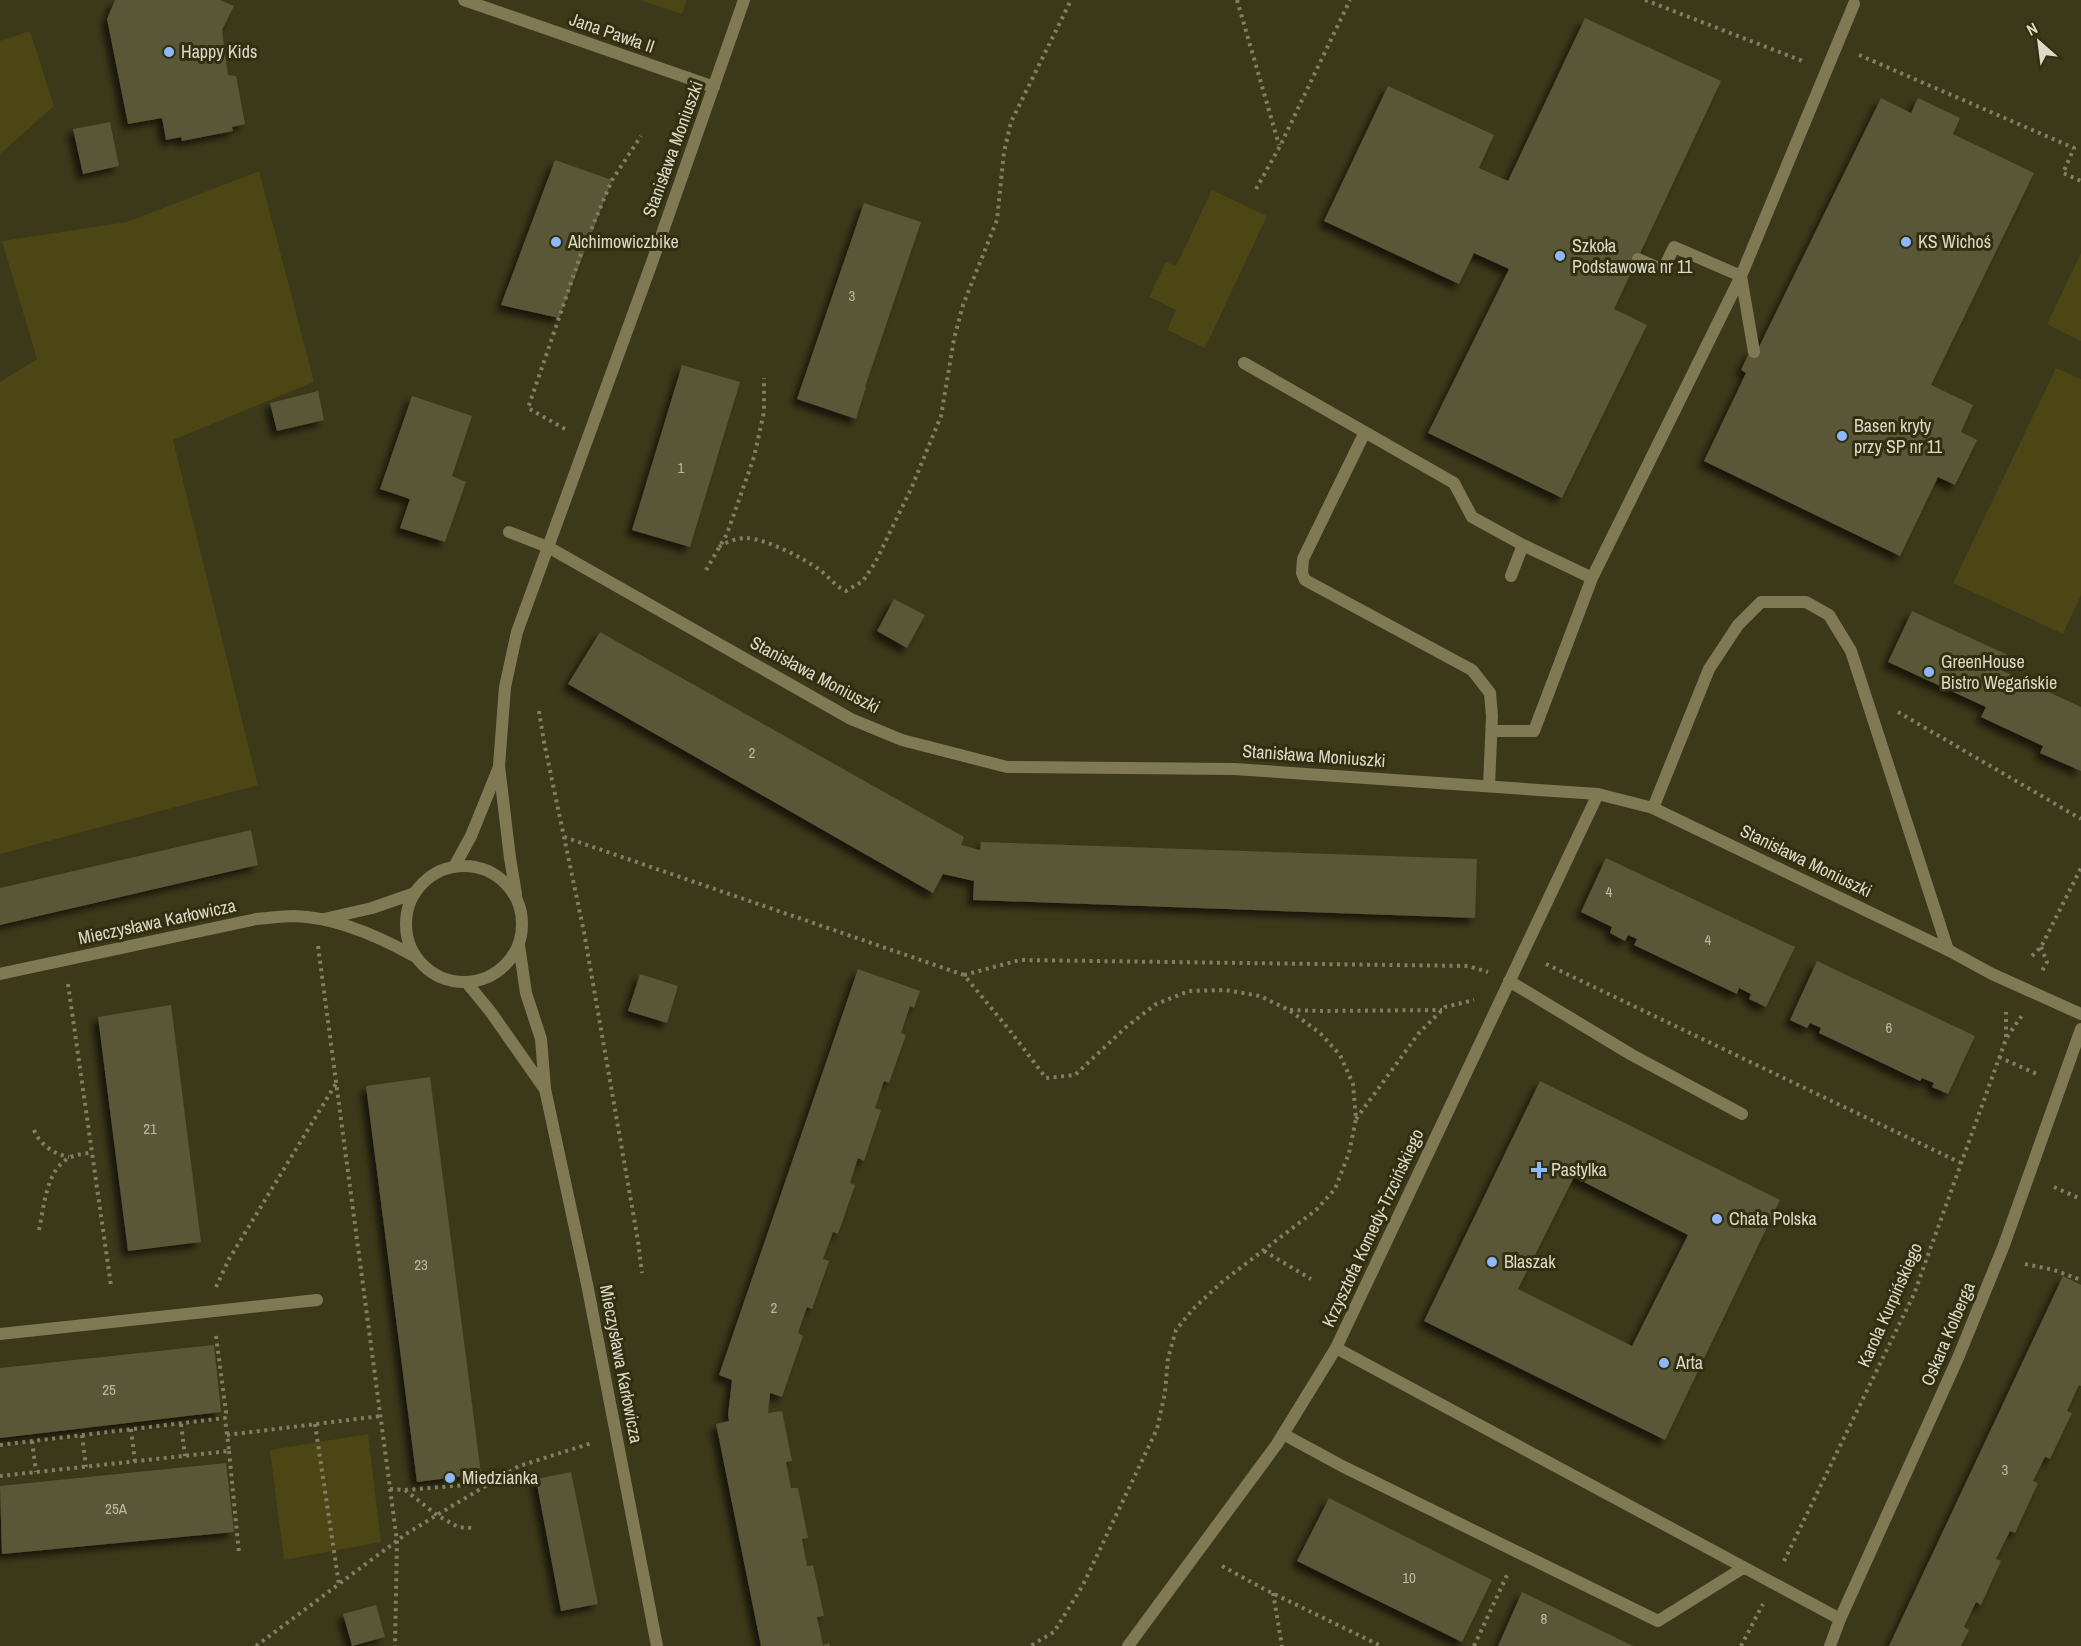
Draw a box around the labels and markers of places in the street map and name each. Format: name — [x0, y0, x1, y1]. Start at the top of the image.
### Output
place label: Happy Kids — [181, 39, 257, 64]
marker: Happy Kids — [162, 45, 176, 59]
place label: Alchimowiczbike — [567, 229, 679, 254]
place label: KS Wichoś — [1918, 229, 1991, 254]
place label: Szkoła Podstawowa nr 11 — [1572, 233, 1693, 279]
marker: Alchimowiczbike — [549, 235, 563, 249]
marker: KS Wichoś — [1899, 235, 1913, 249]
marker: Szkoła Podstawowa nr 11 — [1553, 249, 1567, 263]
place label: Basen kryty przy SP nr 11 — [1854, 413, 1943, 459]
marker: Basen kryty przy SP nr 11 — [1835, 429, 1849, 443]
place label: GreenHouse Bistro Wegańskie — [1941, 649, 2057, 695]
marker: GreenHouse Bistro Wegańskie — [1922, 665, 1936, 679]
place label: Pastylka — [1551, 1157, 1607, 1182]
marker: Pastylka — [1532, 1163, 1546, 1177]
place label: Chata Polska — [1729, 1206, 1817, 1231]
marker: Chata Polska — [1710, 1212, 1724, 1226]
place label: Blaszak — [1504, 1249, 1556, 1274]
marker: Blaszak — [1485, 1255, 1499, 1269]
place label: Arta — [1675, 1350, 1703, 1375]
marker: Arta — [1657, 1356, 1671, 1370]
place label: Miedzianka — [462, 1465, 538, 1490]
marker: Miedzianka — [443, 1471, 457, 1485]

